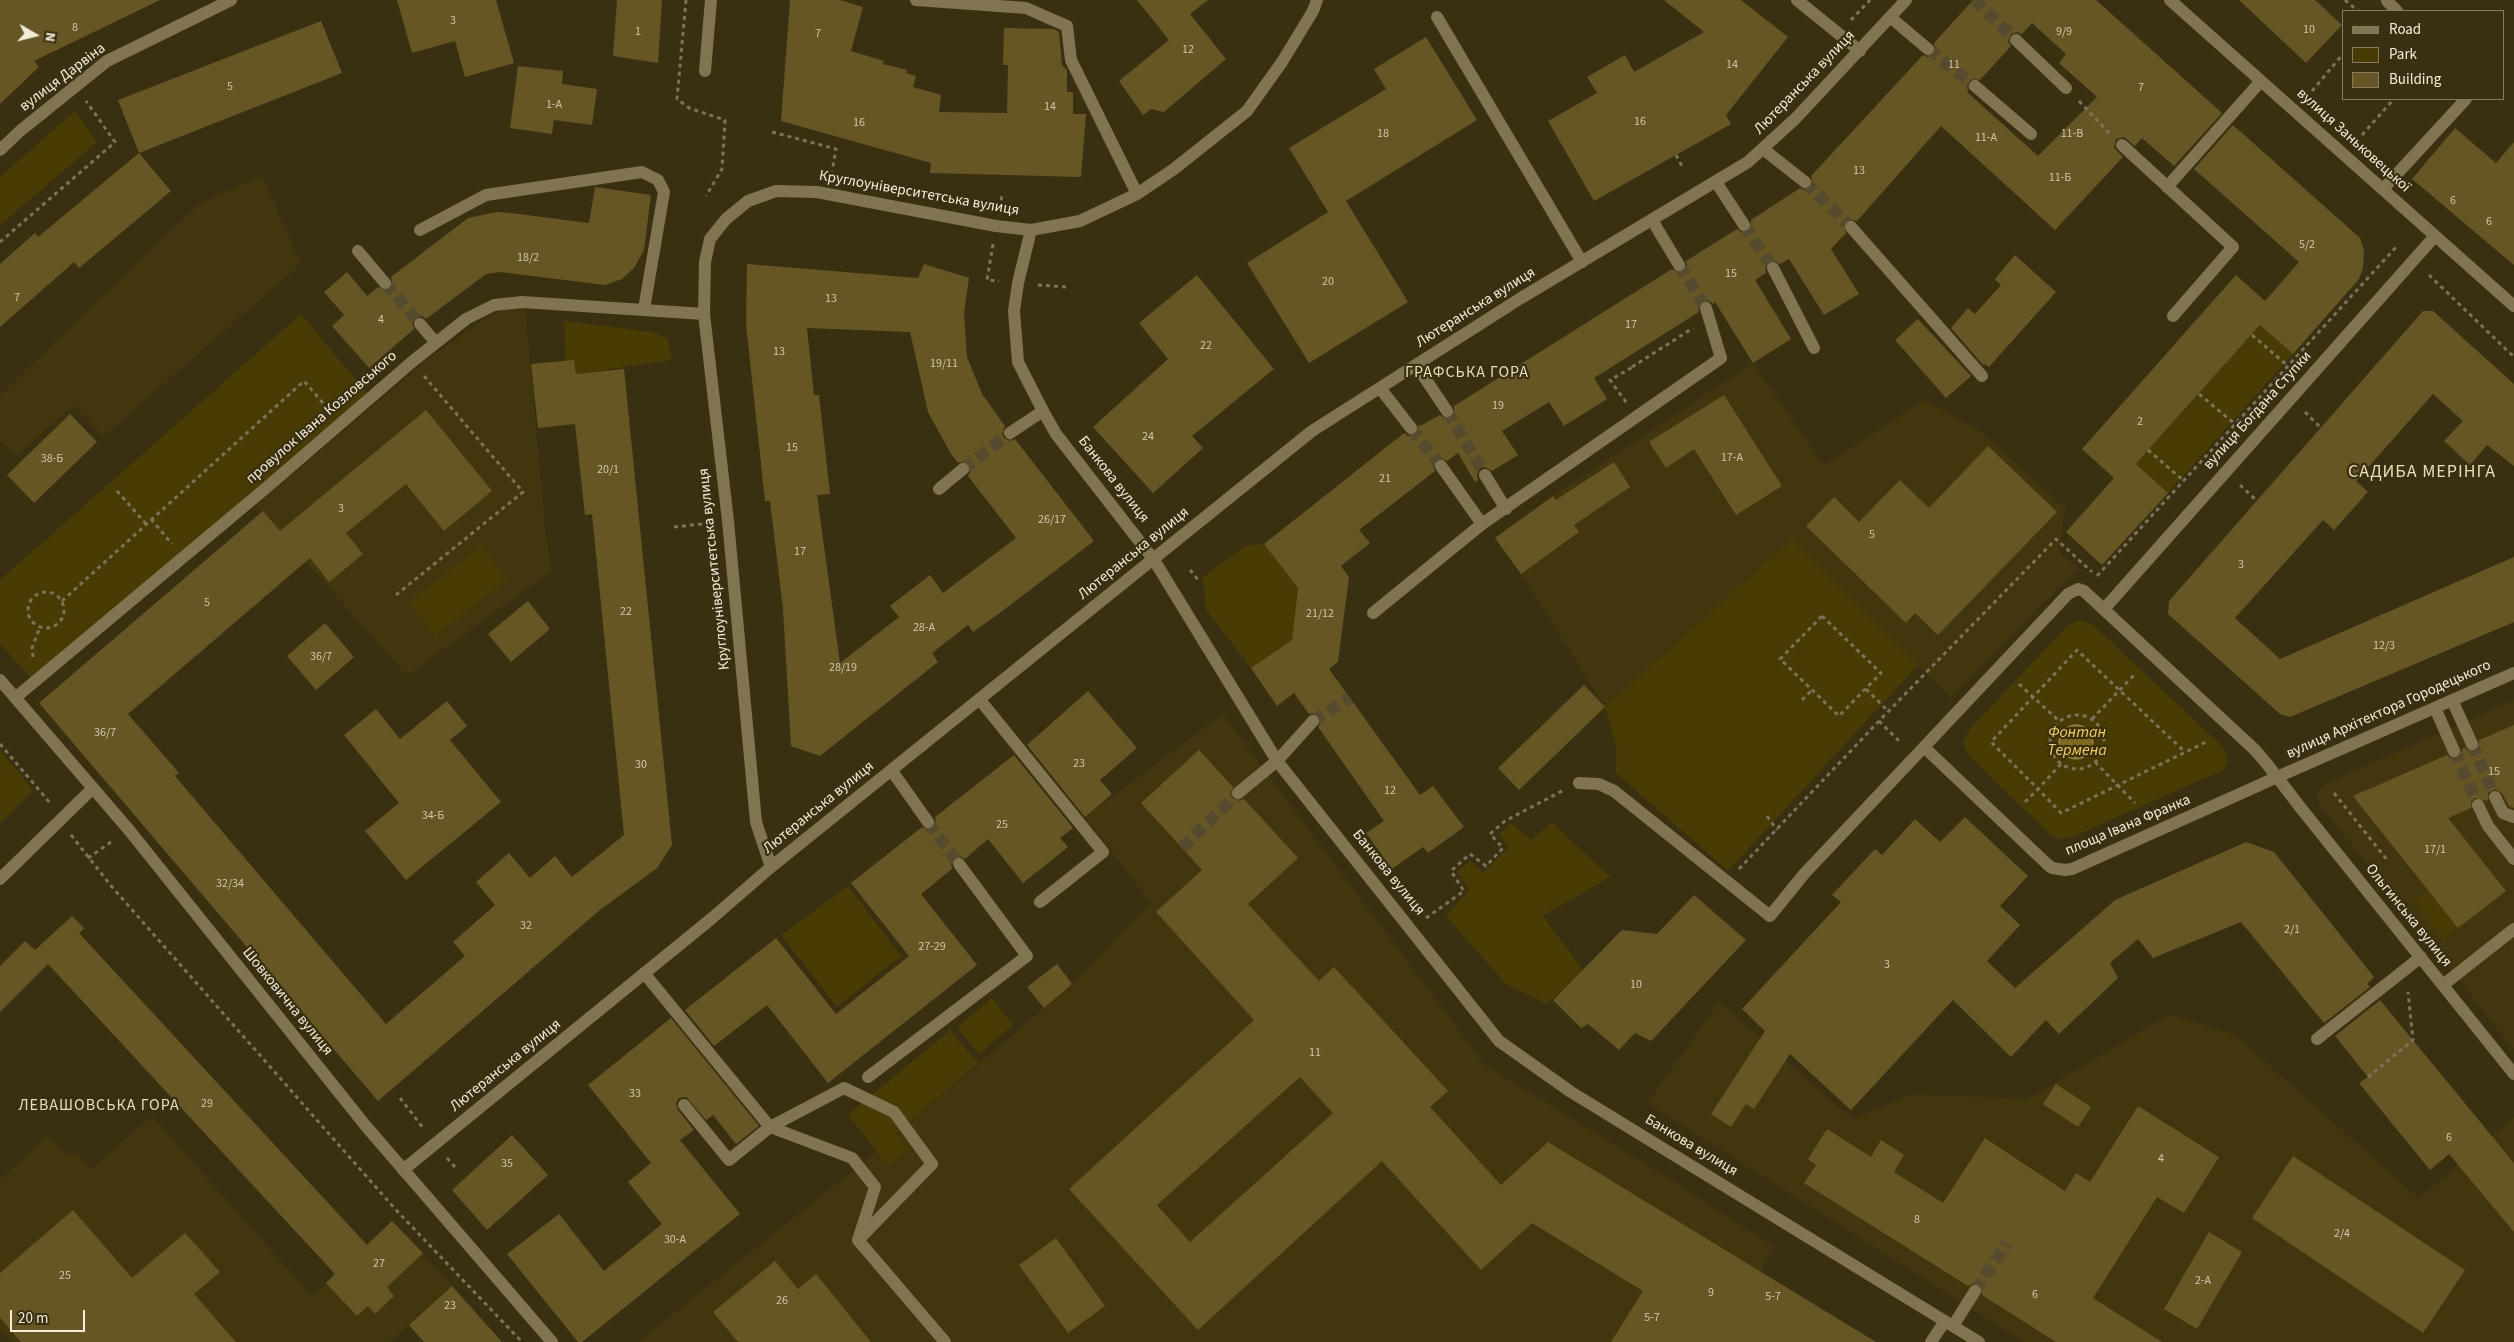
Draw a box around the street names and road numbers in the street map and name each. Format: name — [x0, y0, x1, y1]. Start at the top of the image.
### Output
street label: Лютеранська вулиця — [1751, 27, 1859, 139]
street label: вулиця Дарвіна — [17, 40, 109, 116]
street label: вулиця Заньковецької — [2292, 85, 2414, 197]
street label: Круглоуніверситетська вулиця — [818, 168, 1020, 220]
street label: Лютеранська вулиця — [1413, 264, 1539, 352]
street label: провулок Івана Козловського — [243, 348, 401, 488]
street label: вулиця Богдана Ступки — [2200, 348, 2316, 474]
street label: Банкова вулиця — [1074, 433, 1152, 527]
street label: Круглоуніверситетська вулиця — [695, 467, 735, 671]
street label: Лютеранська вулиця — [1075, 504, 1193, 604]
street label: вулиця Архітектора Городецького — [2284, 657, 2494, 763]
street label: Лютеранська вулиця — [760, 758, 878, 858]
street label: площа Івана Франка — [2063, 791, 2193, 861]
street label: Банкова вулиця — [1348, 826, 1428, 920]
street label: Ольгинська вулиця — [2361, 861, 2455, 971]
street label: Шовковична вулиця — [238, 944, 336, 1060]
street label: Лютеранська вулиця — [447, 1016, 565, 1116]
street label: Банкова вулиця — [1641, 1111, 1741, 1181]

